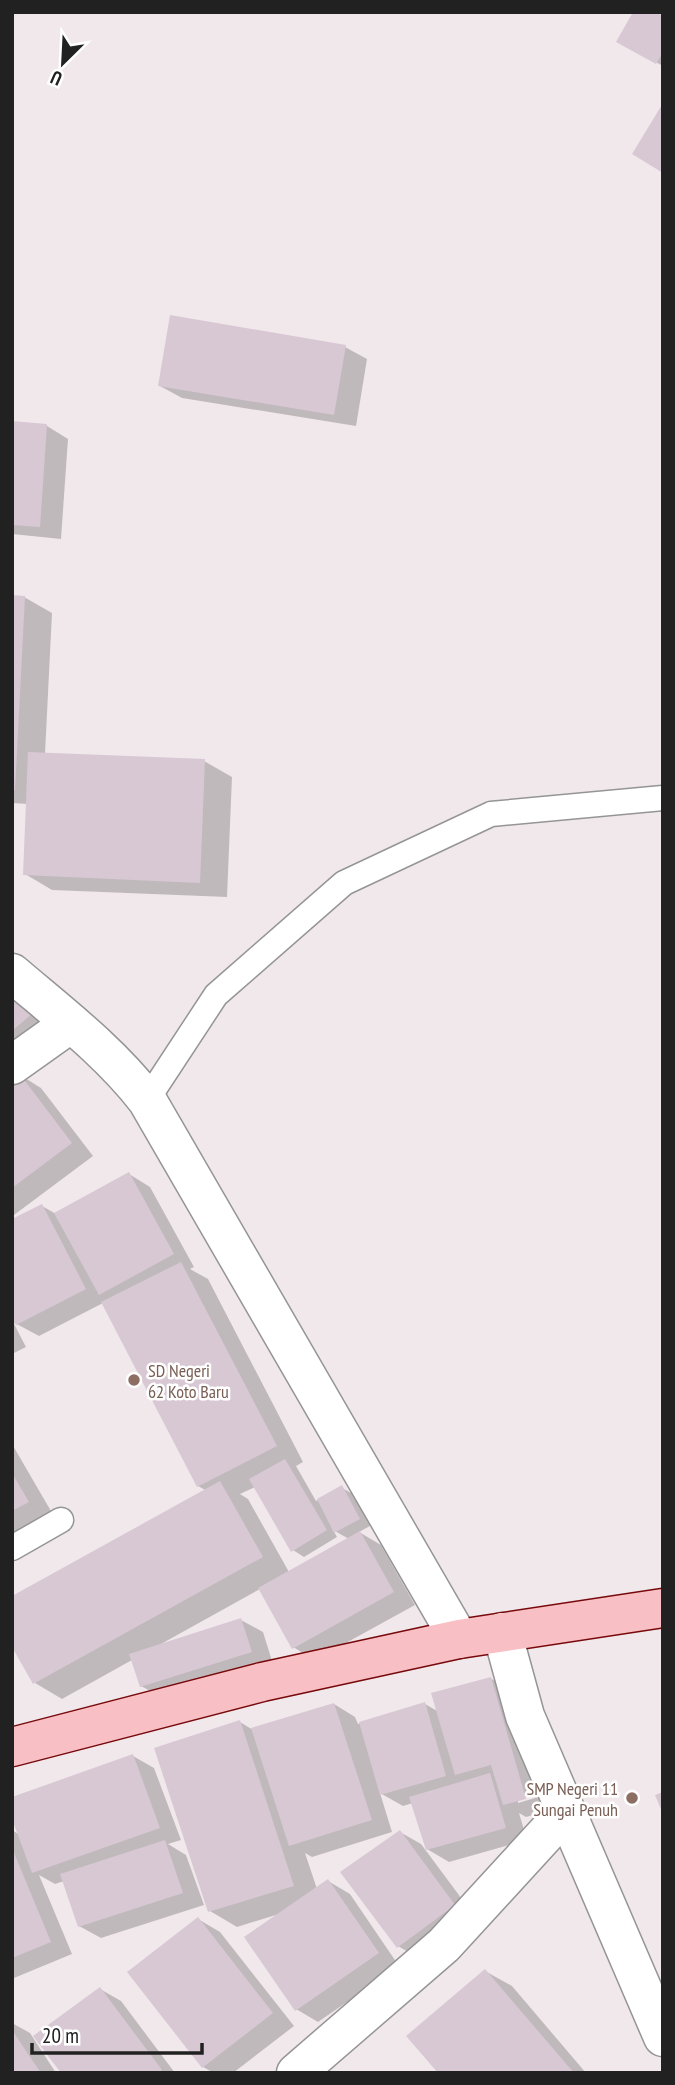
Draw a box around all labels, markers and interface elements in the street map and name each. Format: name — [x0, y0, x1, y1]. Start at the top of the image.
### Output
north arrow — [28, 28, 98, 98]
text: U — [47, 66, 65, 91]
place label: SD Negeri 62 Koto Baru — [148, 1359, 229, 1403]
marker: SD Negeri 62 Koto Baru — [126, 1372, 142, 1388]
place label: SMP Negeri 11 Sungai Penuh — [526, 1777, 618, 1821]
marker: SMP Negeri 11 Sungai Penuh — [624, 1790, 640, 1806]
scale bar — [32, 2011, 201, 2056]
text: 20 m — [42, 2022, 79, 2049]

